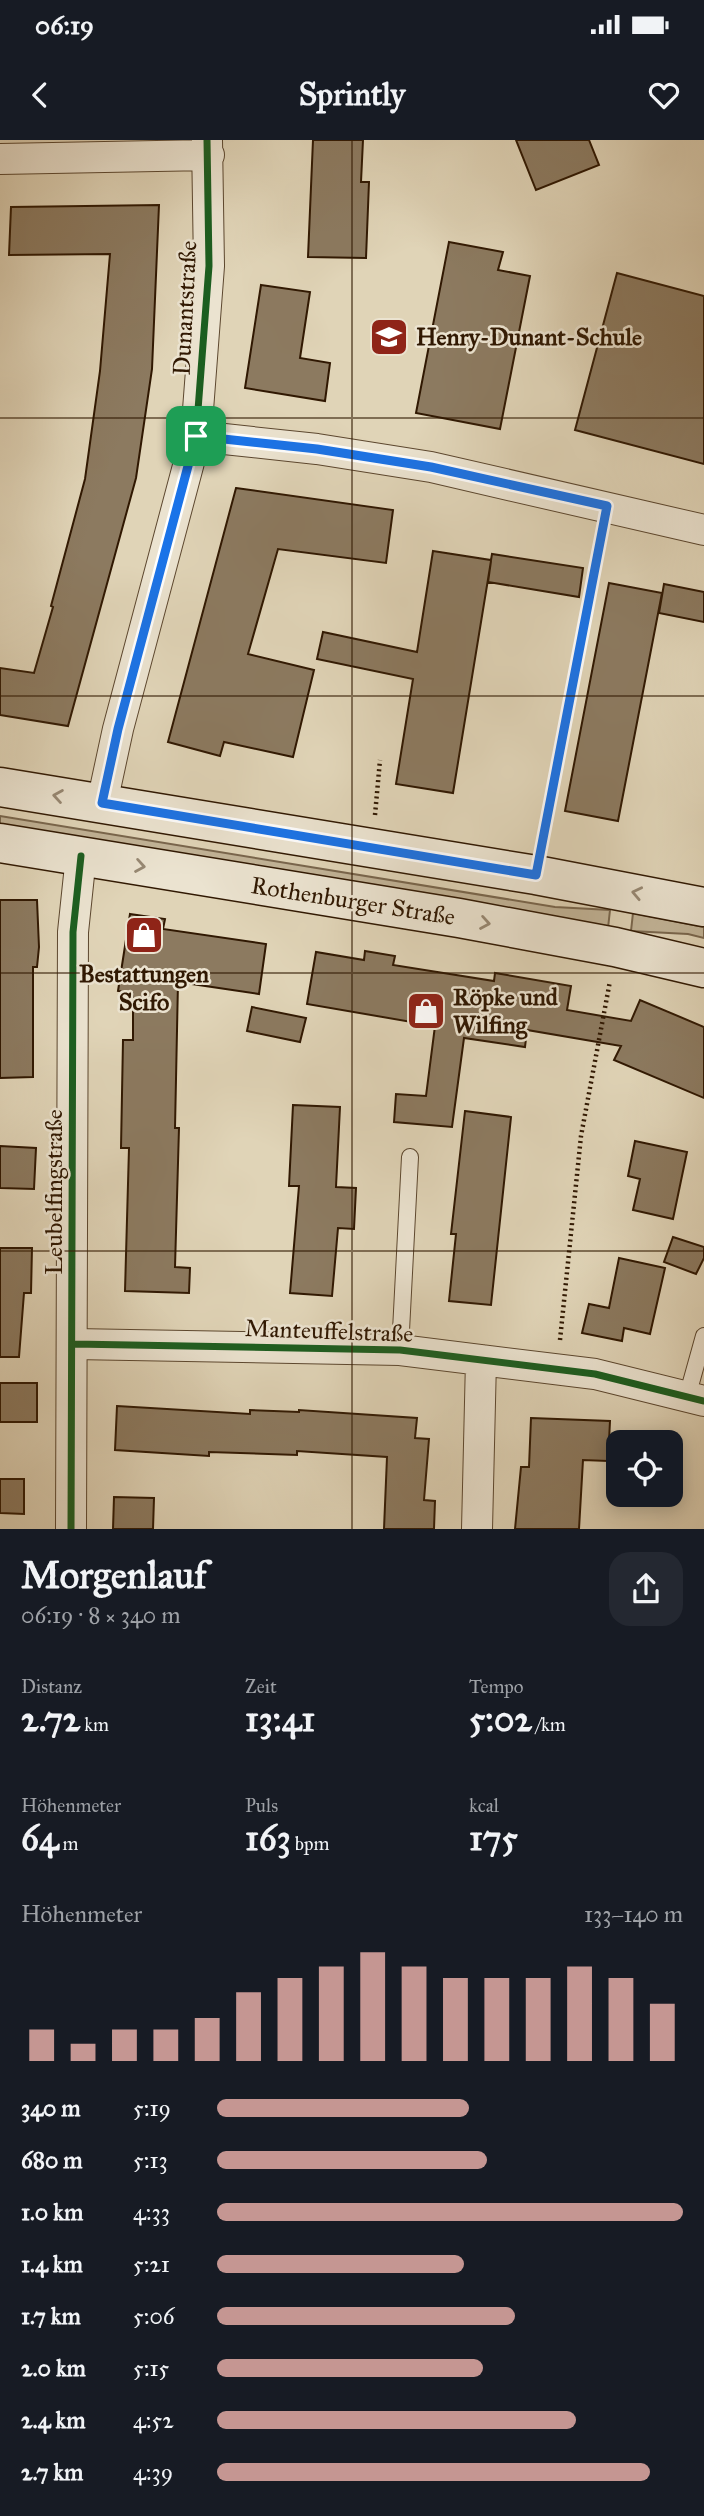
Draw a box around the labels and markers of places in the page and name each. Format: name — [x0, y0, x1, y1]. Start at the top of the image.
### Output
school or university icon: Henry-Dunant-Schule — [368, 316, 410, 358]
place label: Henry-Dunant-Schule — [416, 322, 642, 352]
pin — [166, 406, 226, 466]
shop icon: Bestattungen Scifo — [123, 914, 165, 956]
place label: Bestattungen Scifo — [79, 959, 209, 1017]
place label: Röpke und Wilfing — [453, 982, 559, 1040]
shop icon: Röpke und Wilfing — [405, 990, 447, 1032]

